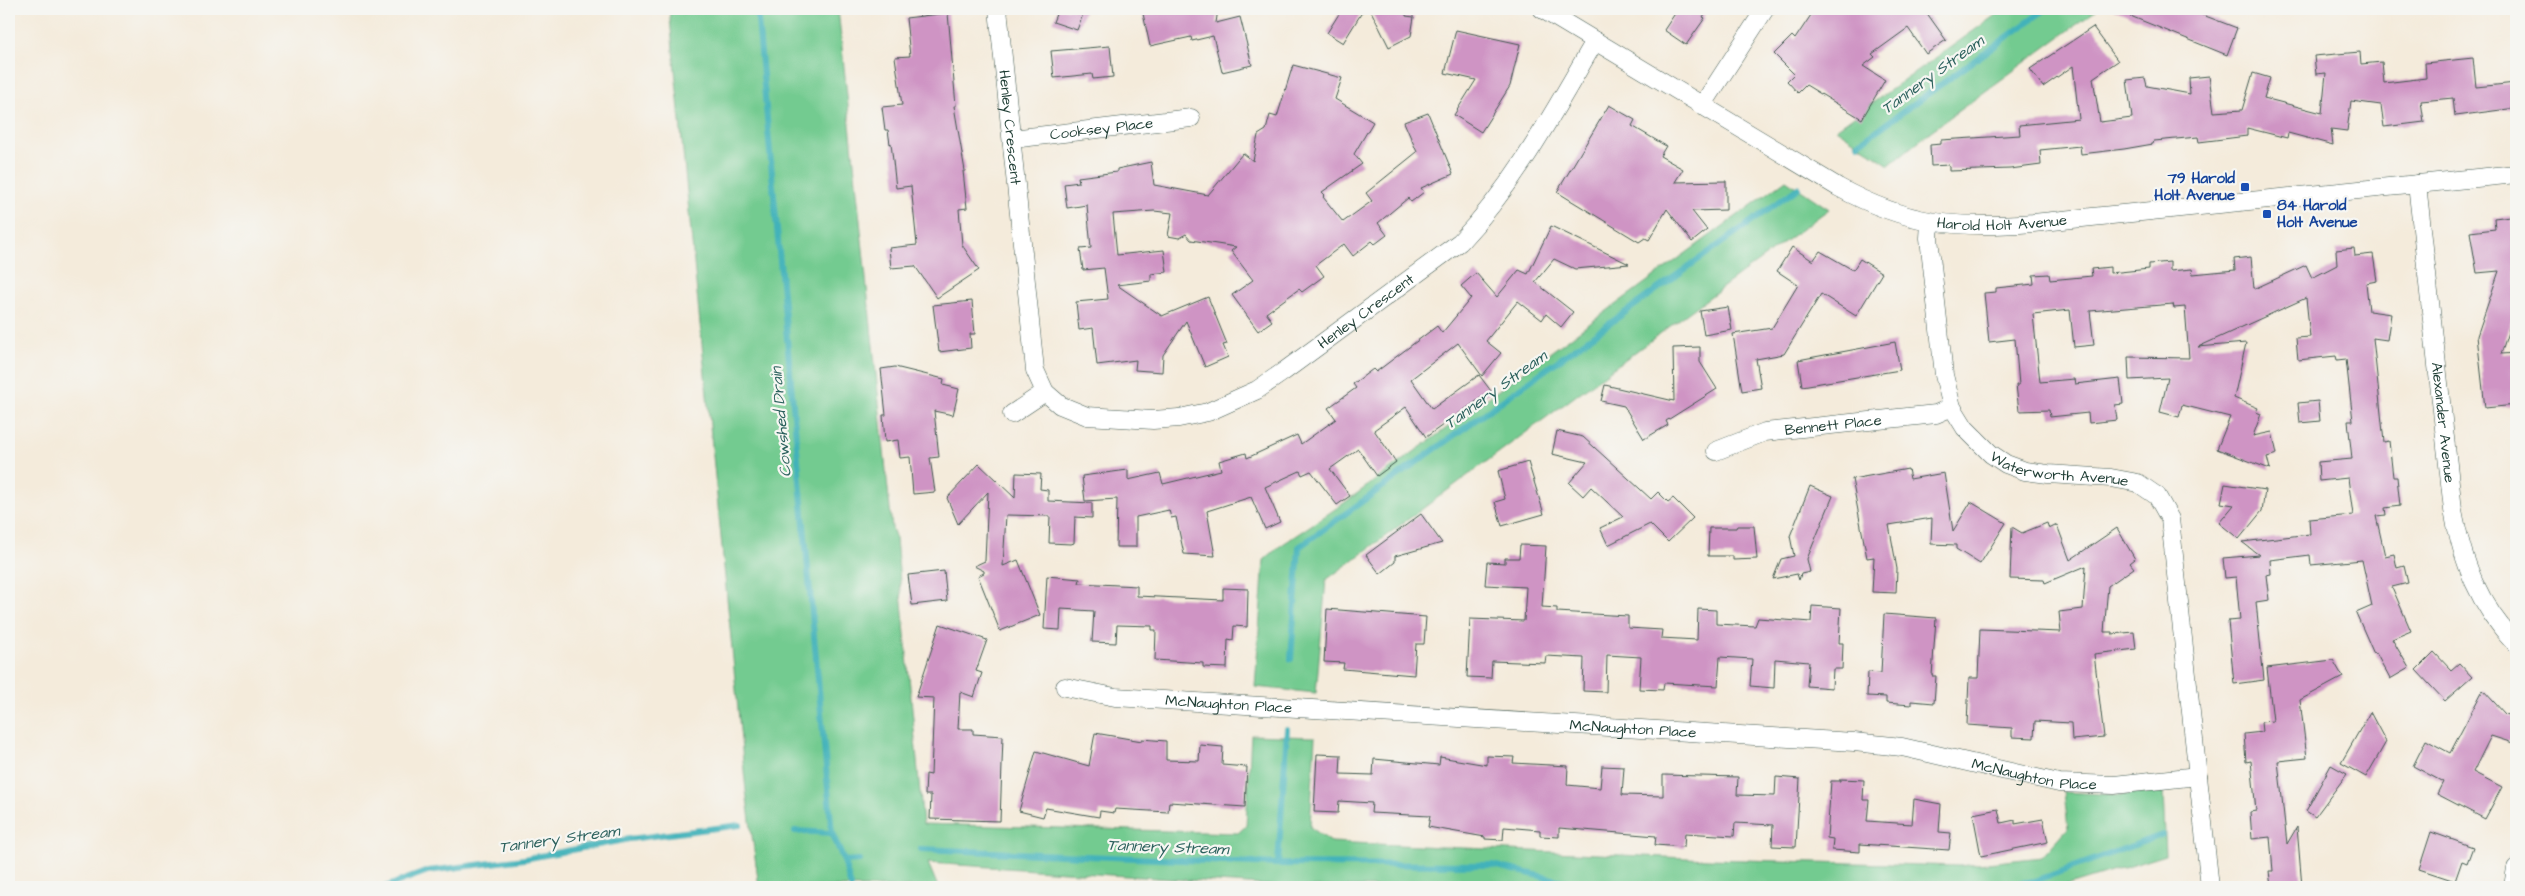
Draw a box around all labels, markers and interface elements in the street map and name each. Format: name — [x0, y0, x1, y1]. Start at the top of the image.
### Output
water label: Tannery Stream — [1877, 29, 1990, 120]
street label: Henley Crescent — [993, 69, 1026, 186]
street label: Cooksey Place — [1049, 113, 1154, 145]
place label: 79 Harold Holt Avenue — [2154, 168, 2235, 206]
marker: 79 Harold Holt Avenue — [2239, 181, 2251, 193]
place label: 84 Harold Holt Avenue — [2277, 195, 2358, 233]
marker: 84 Harold Holt Avenue — [2261, 208, 2273, 220]
street label: Harold Holt Avenue — [1935, 210, 2068, 236]
street label: Henley Crescent — [1313, 269, 1419, 354]
water label: Tannery Stream — [1440, 344, 1553, 435]
street label: Alexander Avenue — [2426, 361, 2460, 484]
water label: Cowshed Drain — [765, 364, 797, 478]
street label: Bennett Place — [1784, 410, 1883, 441]
street label: Waterworth Avenue — [1986, 446, 2130, 492]
street label: McNaughton Place — [1165, 690, 1293, 719]
street label: McNaughton Place — [1569, 715, 1697, 743]
street label: McNaughton Place — [1970, 753, 2097, 795]
water label: Tannery Stream — [497, 819, 623, 859]
water label: Tannery Stream — [1107, 834, 1231, 861]

